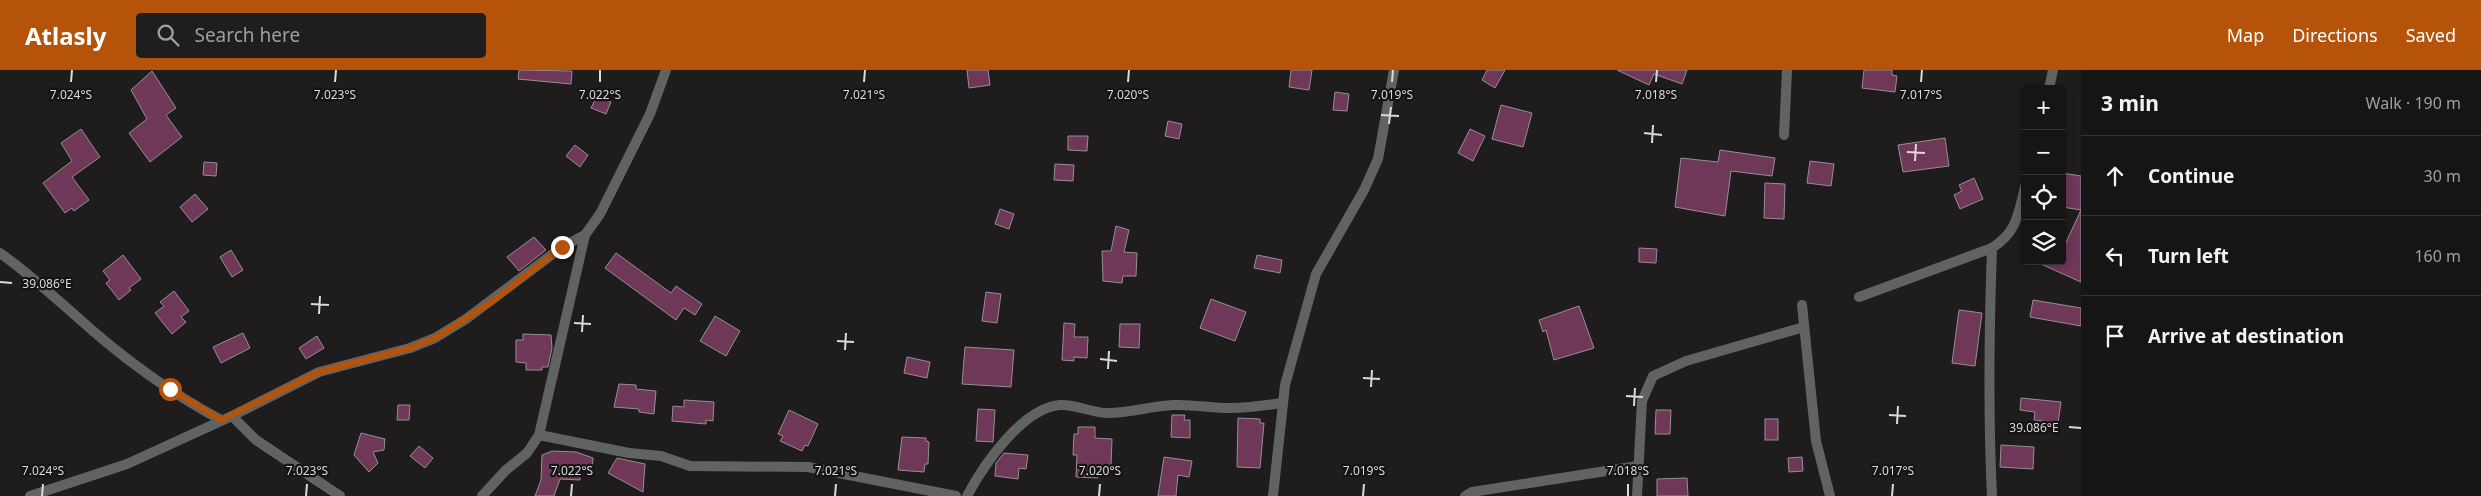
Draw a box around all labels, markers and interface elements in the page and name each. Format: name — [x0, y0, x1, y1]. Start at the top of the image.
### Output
search box — [136, 13, 486, 58]
text: Atlasly — [25, 19, 106, 52]
icon: search — [154, 21, 182, 49]
text: Search here — [194, 22, 300, 48]
text: Map — [2227, 23, 2264, 47]
text: Directions — [2292, 23, 2378, 47]
text: Saved — [2406, 23, 2456, 47]
map controls — [2021, 85, 2066, 265]
button: + — [2021, 85, 2066, 130]
text: 7.024°S — [50, 86, 93, 103]
text: 7.023°S — [314, 86, 357, 103]
text: 7.022°S — [579, 86, 622, 103]
text: 7.021°S — [843, 86, 886, 103]
text: 7.020°S — [1107, 86, 1150, 103]
text: 7.019°S — [1371, 86, 1414, 103]
text: 7.018°S — [1635, 86, 1678, 103]
text: 7.017°S — [1900, 86, 1943, 103]
text: 3 min — [2101, 89, 2159, 117]
text: Walk · 190 m — [2366, 92, 2461, 114]
button: − — [2021, 130, 2066, 175]
icon: ahead — [2101, 162, 2129, 190]
text: Continue — [2148, 163, 2234, 189]
text: 30 m — [2424, 165, 2461, 187]
button: locate — [2021, 175, 2066, 220]
button: layers — [2021, 220, 2066, 265]
route end — [551, 236, 574, 259]
icon: left — [2101, 242, 2129, 270]
text: Turn left — [2148, 243, 2229, 269]
text: 160 m — [2414, 245, 2461, 267]
text: 39.086°E — [22, 275, 72, 292]
icon: arrive — [2101, 322, 2129, 350]
text: Arrive at destination — [2148, 323, 2344, 349]
route start — [159, 378, 182, 401]
text: 39.086°E — [2009, 419, 2059, 436]
text: 7.024°S — [22, 462, 65, 479]
text: 7.023°S — [286, 462, 329, 479]
text: 7.022°S — [551, 462, 594, 479]
text: 7.021°S — [815, 462, 858, 479]
text: 7.020°S — [1079, 462, 1122, 479]
text: 7.019°S — [1343, 462, 1386, 479]
text: 7.018°S — [1607, 462, 1650, 479]
text: 7.017°S — [1872, 462, 1915, 479]

